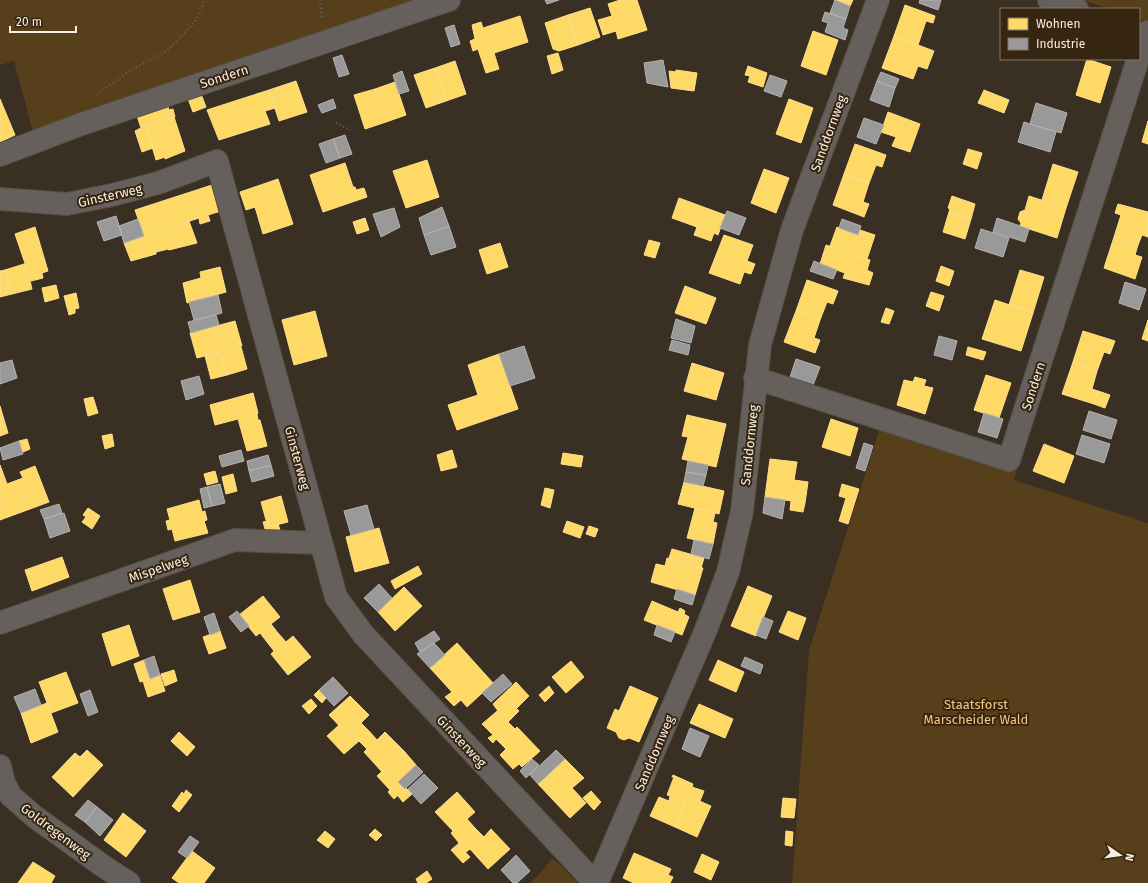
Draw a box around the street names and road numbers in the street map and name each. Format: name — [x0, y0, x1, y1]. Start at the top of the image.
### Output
street label: Sondern — [198, 62, 250, 91]
street label: Sanddornweg — [808, 92, 849, 174]
street label: Ginsterweg — [77, 181, 144, 210]
street label: Sondern — [1019, 360, 1048, 412]
street label: Sanddornweg — [738, 404, 761, 486]
street label: Ginsterweg — [282, 425, 313, 492]
street label: Mispelweg — [127, 551, 190, 586]
street label: Ginsterweg — [434, 712, 490, 771]
street label: Sanddornweg — [632, 713, 677, 793]
street label: Goldregenweg — [18, 800, 94, 863]

